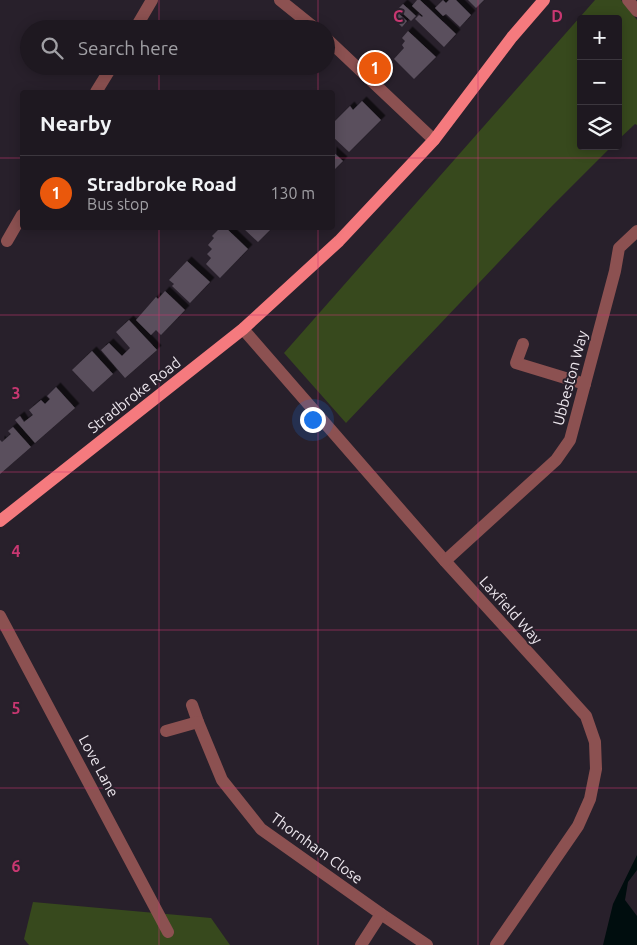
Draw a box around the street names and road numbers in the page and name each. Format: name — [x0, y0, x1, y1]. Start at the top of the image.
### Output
street label: Ubbeston Way — [549, 329, 591, 427]
street label: Stradbroke Road — [84, 354, 184, 436]
street label: Laxfield Way — [476, 573, 546, 647]
street label: Love Lane — [76, 732, 122, 800]
street label: Thornham Close — [268, 809, 366, 887]

